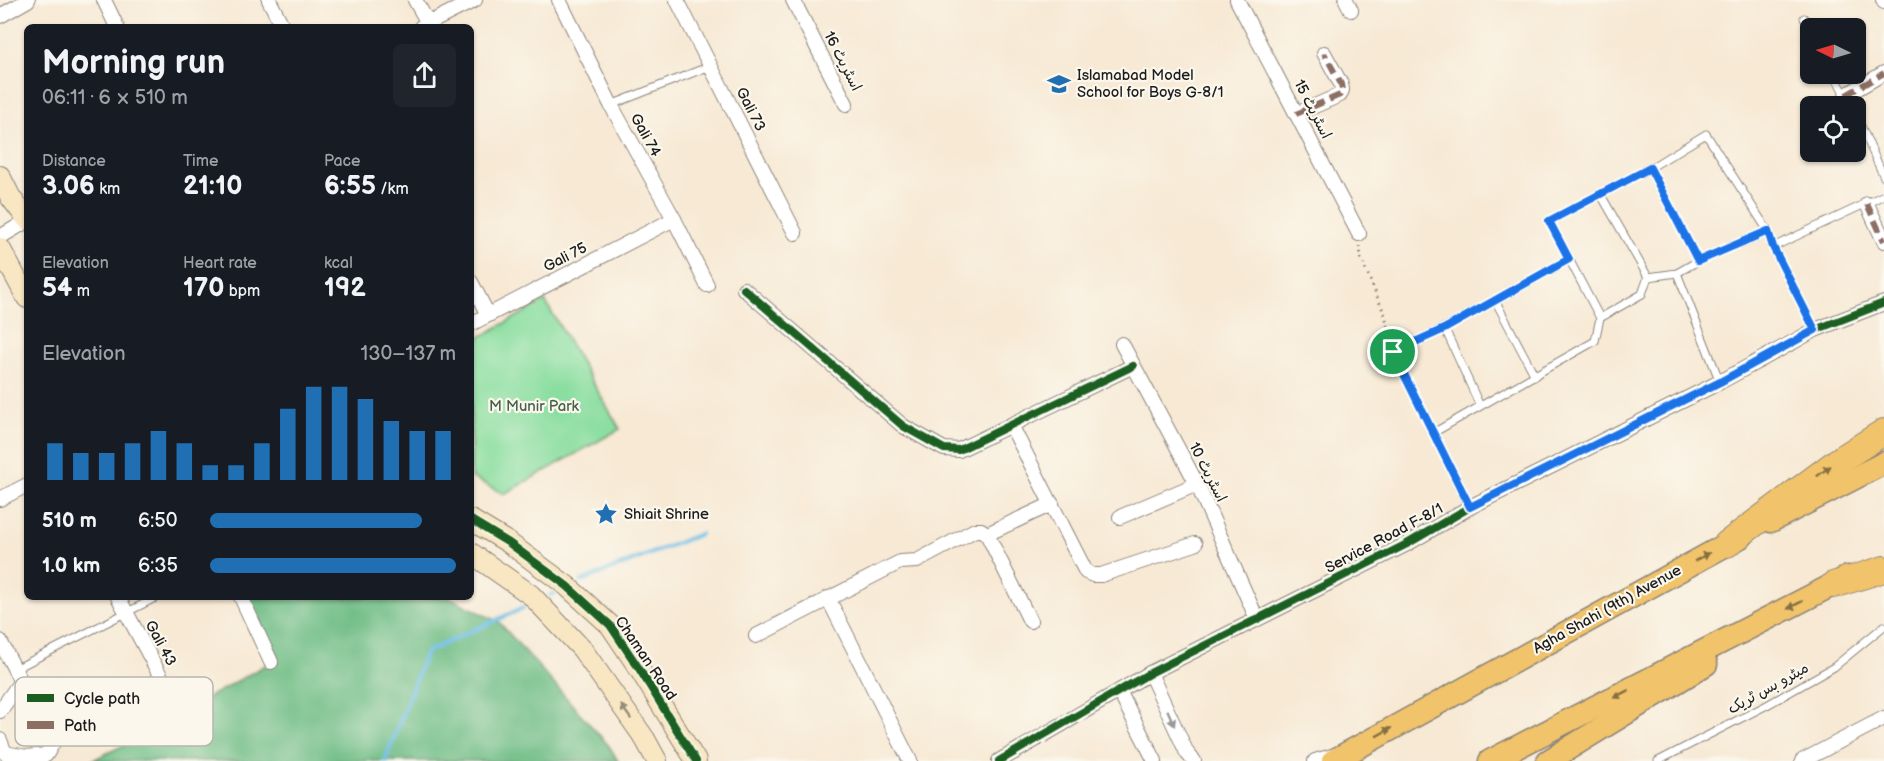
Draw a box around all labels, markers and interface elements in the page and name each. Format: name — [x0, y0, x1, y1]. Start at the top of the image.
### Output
north arrow — [1800, 18, 1866, 84]
map controls — [1800, 18, 1866, 162]
street label: اسٹریٹ 16 — [819, 28, 866, 94]
text: Morning run — [42, 43, 225, 83]
button: share — [393, 44, 456, 107]
place label: Islamabad Model School for Boys G-8/1 — [1077, 66, 1224, 102]
school or university icon: Islamabad Model School for Boys G-8/1 — [1046, 71, 1072, 97]
street label: اسٹریٹ 15 — [1290, 76, 1336, 142]
street label: Gali 73 — [731, 84, 770, 134]
text: 06:11 · 6 × 510 m — [42, 86, 188, 110]
button: locate — [1800, 96, 1866, 162]
street label: Gali 74 — [626, 110, 665, 160]
text: Distance — [42, 152, 106, 171]
text: Time — [183, 152, 218, 171]
text: Pace — [324, 152, 360, 171]
text: 3.06 — [42, 171, 95, 202]
text: 21:10 — [183, 171, 242, 202]
text: 6:55 — [324, 171, 376, 202]
text: km — [95, 180, 120, 199]
text: /km — [376, 180, 409, 199]
street label: Gali 75 — [540, 238, 590, 276]
text: Elevation — [42, 254, 109, 273]
text: Heart rate — [183, 254, 257, 273]
text: kcal — [324, 254, 353, 273]
text: 54 — [42, 273, 72, 304]
text: 170 — [183, 273, 225, 304]
text: 192 — [324, 273, 366, 304]
text: m — [72, 282, 90, 301]
text: bpm — [225, 282, 260, 301]
pin — [1367, 326, 1418, 377]
icon: arrive — [1376, 335, 1409, 368]
text: Elevation — [42, 342, 125, 366]
text: 130–137 m — [360, 342, 456, 366]
park label: M Munir Park — [489, 397, 580, 416]
street label: اسٹریٹ 10 — [1184, 439, 1231, 505]
one-way arrow — [1816, 465, 1832, 477]
street label: Service Road F-8/1 — [1322, 499, 1447, 578]
place icon: Shiait Shrine — [593, 501, 619, 527]
place label: Shiait Shrine — [624, 505, 709, 524]
text: 510 m — [42, 509, 97, 533]
text: 6:50 — [138, 509, 177, 533]
one-way arrow — [1694, 552, 1711, 562]
text: 1.0 km — [42, 554, 100, 578]
text: 6:35 — [138, 554, 178, 578]
street label: Agha Shahi (9th) Avenue — [1530, 561, 1685, 658]
one-way arrow — [1786, 600, 1803, 610]
street label: Chaman Road — [611, 613, 681, 704]
street label: Gali 43 — [141, 617, 180, 669]
street label: میٹرو بس ٹریک — [1724, 658, 1812, 719]
legend — [15, 677, 213, 746]
one-way arrow — [1612, 689, 1629, 699]
text: Cycle path — [64, 690, 140, 709]
one-way arrow — [620, 704, 632, 720]
one-way arrow — [1166, 709, 1175, 726]
text: Path — [64, 717, 96, 736]
one-way arrow — [1376, 727, 1393, 737]

